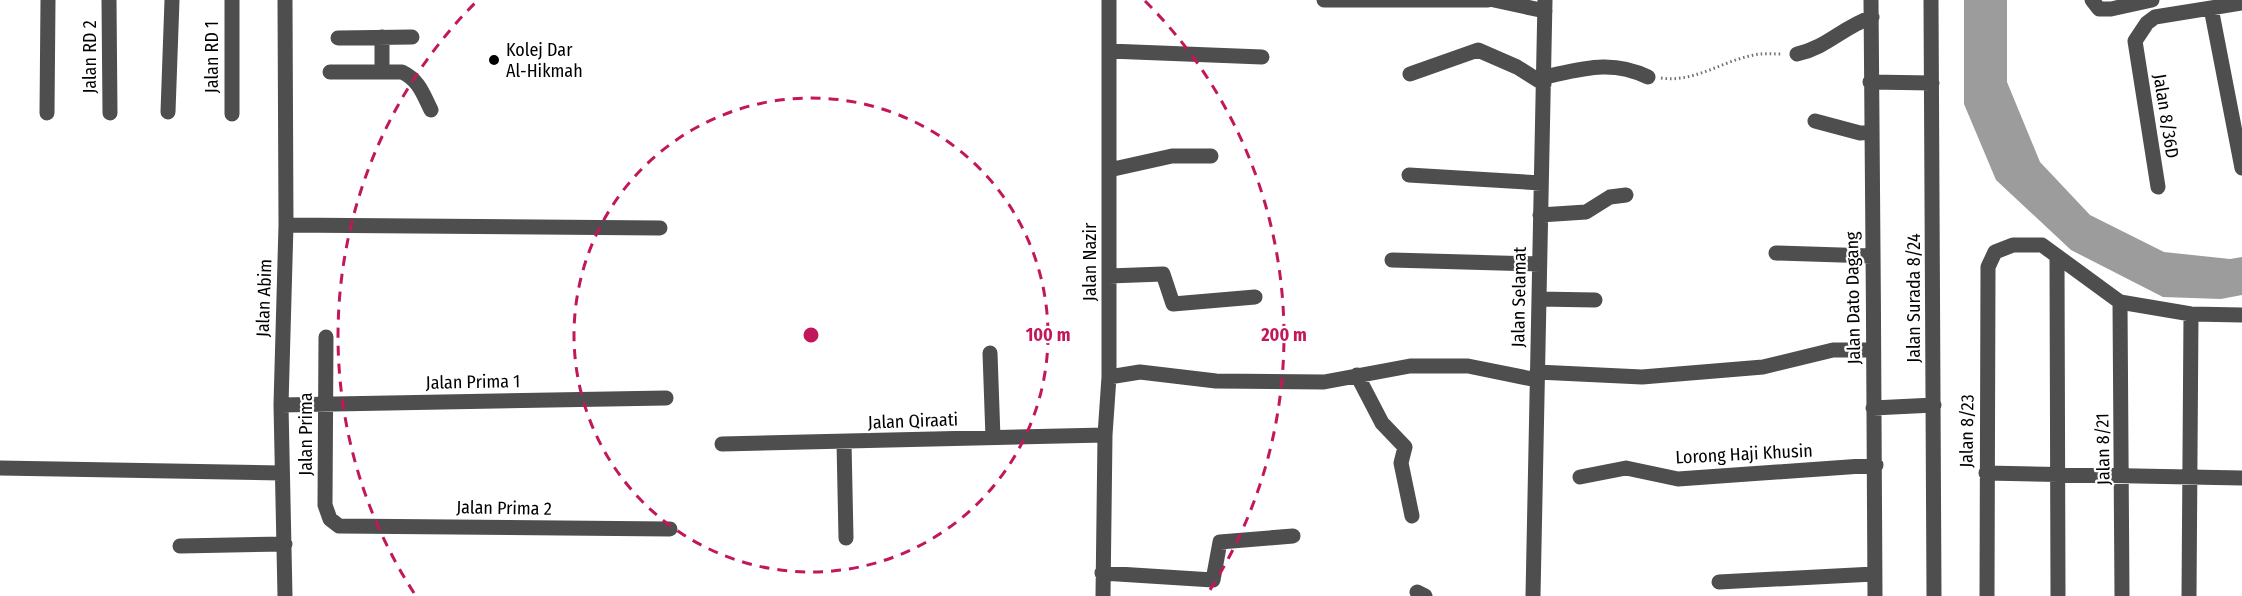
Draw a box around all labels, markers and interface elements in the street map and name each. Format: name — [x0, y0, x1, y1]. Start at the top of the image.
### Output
street label: Jalan RD 2 — [79, 20, 101, 94]
street label: Jalan RD 1 — [201, 21, 223, 93]
place label: Kolej Dar Al-Hikmah — [506, 39, 583, 82]
marker: Kolej Dar Al-Hikmah — [487, 53, 501, 67]
street label: Jalan 8/36D — [2148, 72, 2184, 160]
street label: Jalan Nazir — [1079, 222, 1101, 301]
street label: Jalan Dato Dagang — [1841, 231, 1865, 365]
street label: Jalan Surada 8/24 — [1903, 233, 1925, 363]
street label: Jalan Selamat — [1507, 246, 1531, 347]
street label: Jalan Abim — [252, 259, 276, 337]
text: 100 m — [1026, 324, 1070, 346]
text: 200 m — [1260, 324, 1307, 346]
centre of rings — [801, 325, 821, 345]
street label: Jalan Prima 1 — [426, 370, 520, 394]
street label: Jalan Prima — [295, 392, 317, 476]
street label: Jalan 8/23 — [1955, 394, 1979, 468]
street label: Jalan Qiraati — [867, 408, 959, 434]
street label: Jalan 8/21 — [2091, 413, 2115, 485]
street label: Lorong Haji Khusin — [1675, 439, 1813, 469]
street label: Jalan Prima 2 — [456, 496, 552, 520]

